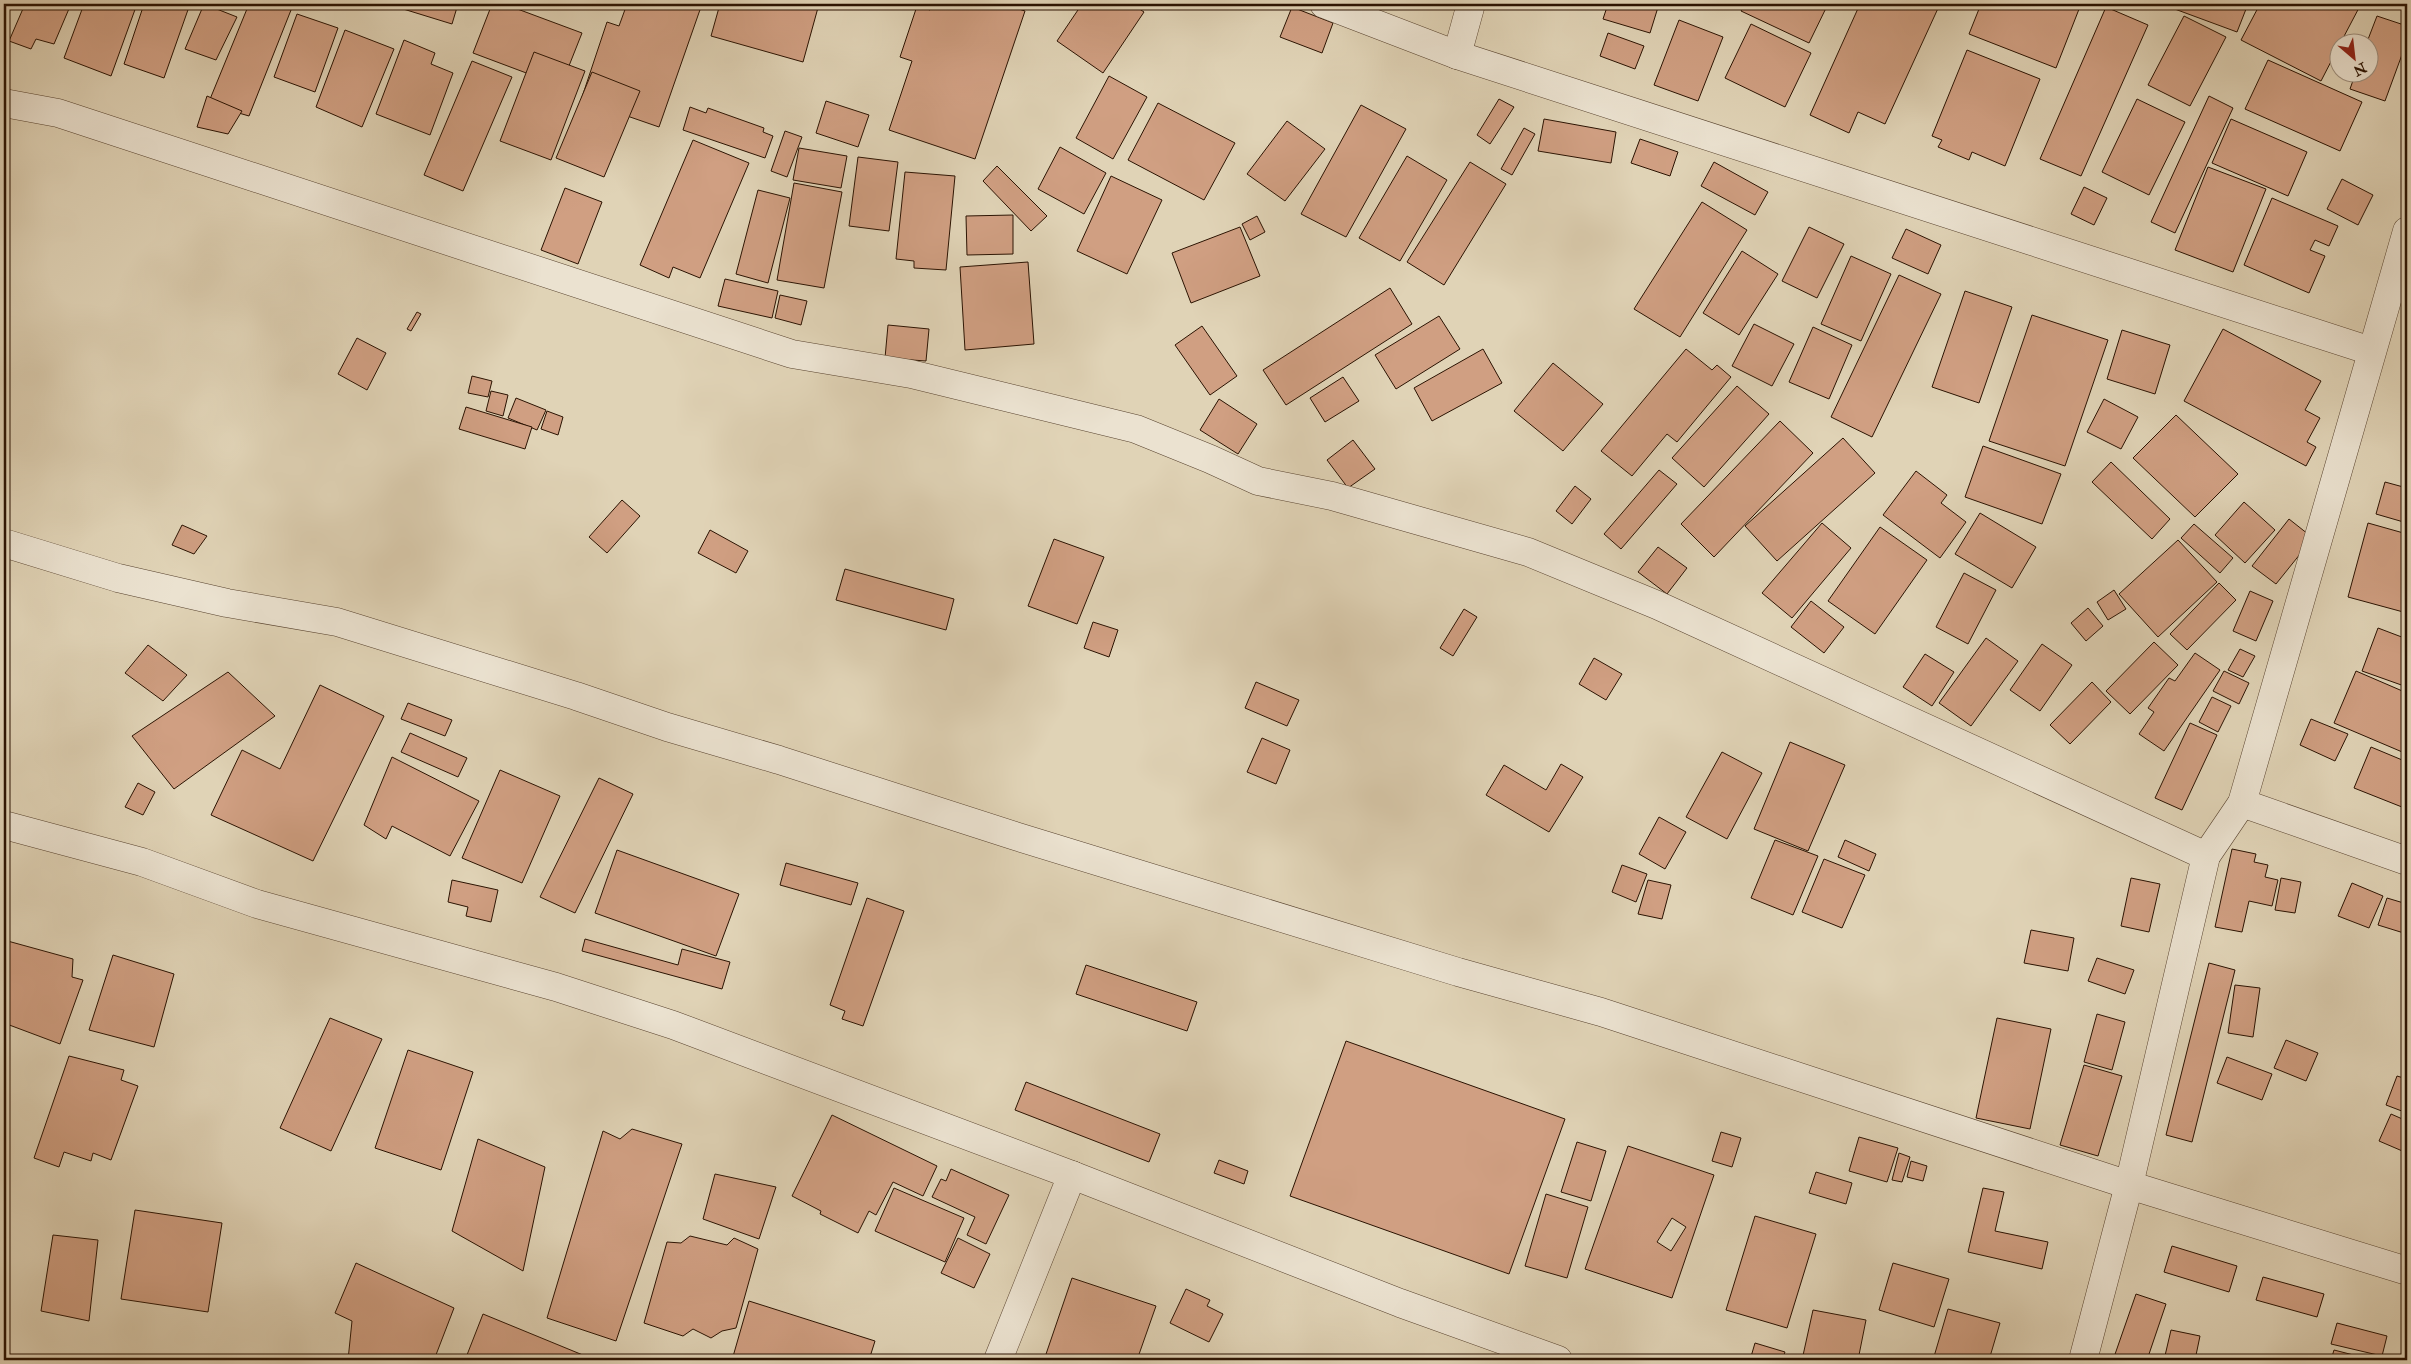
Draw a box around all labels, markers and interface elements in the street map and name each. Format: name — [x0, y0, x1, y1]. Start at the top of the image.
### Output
north arrow — [2328, 32, 2378, 82]
text: N — [2350, 58, 2370, 80]

